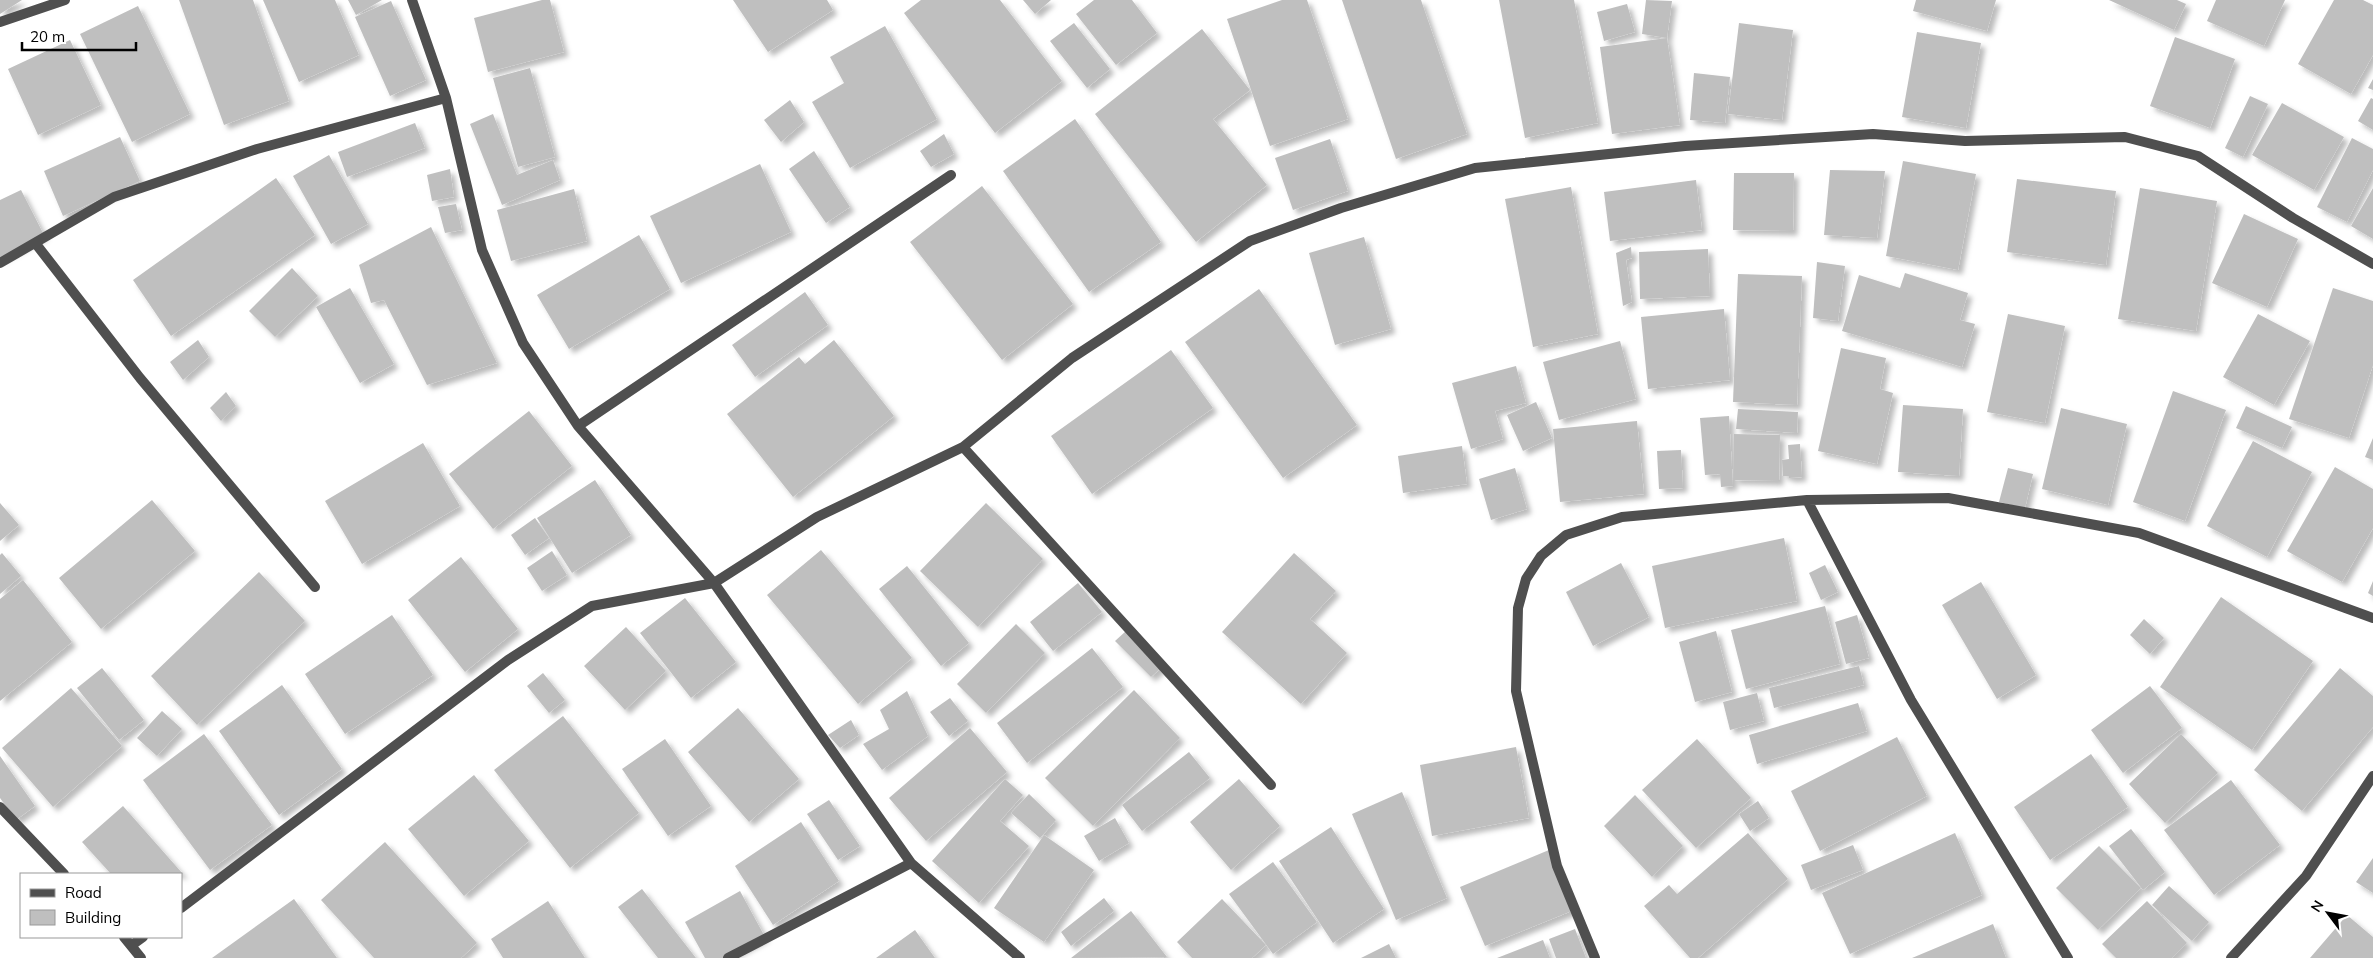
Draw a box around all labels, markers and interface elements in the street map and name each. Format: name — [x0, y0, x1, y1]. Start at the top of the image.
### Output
scale bar — [22, 20, 136, 52]
text: 20 m — [30, 27, 65, 46]
legend — [20, 873, 182, 938]
text: Road — [65, 883, 102, 902]
north arrow — [2303, 888, 2353, 938]
text: N — [2307, 897, 2327, 915]
text: Building — [65, 908, 121, 927]

